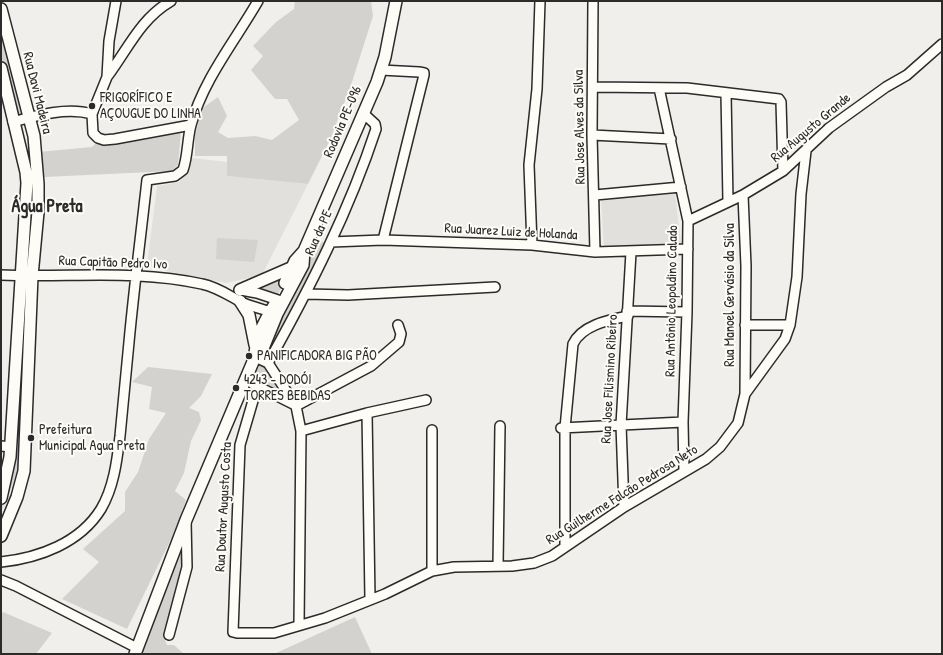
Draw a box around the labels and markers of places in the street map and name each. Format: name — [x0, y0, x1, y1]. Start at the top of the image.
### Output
place label: FRIGORÍFICO E AÇOUGUE DO LINHA — [100, 90, 201, 122]
marker: FRIGORÍFICO E AÇOUGUE DO LINHA — [87, 101, 97, 111]
place label: PANIFICADORA BIG PÃO — [257, 348, 377, 364]
marker: PANIFICADORA BIG PÃO — [244, 351, 254, 361]
place label: 4243 - DODÓI TORRES BEBIDAS — [244, 372, 330, 404]
marker: 4243 - DODÓI TORRES BEBIDAS — [231, 383, 241, 393]
place label: Prefeitura Municipal Agua Preta — [39, 422, 145, 454]
marker: Prefeitura Municipal Agua Preta — [26, 433, 36, 443]

